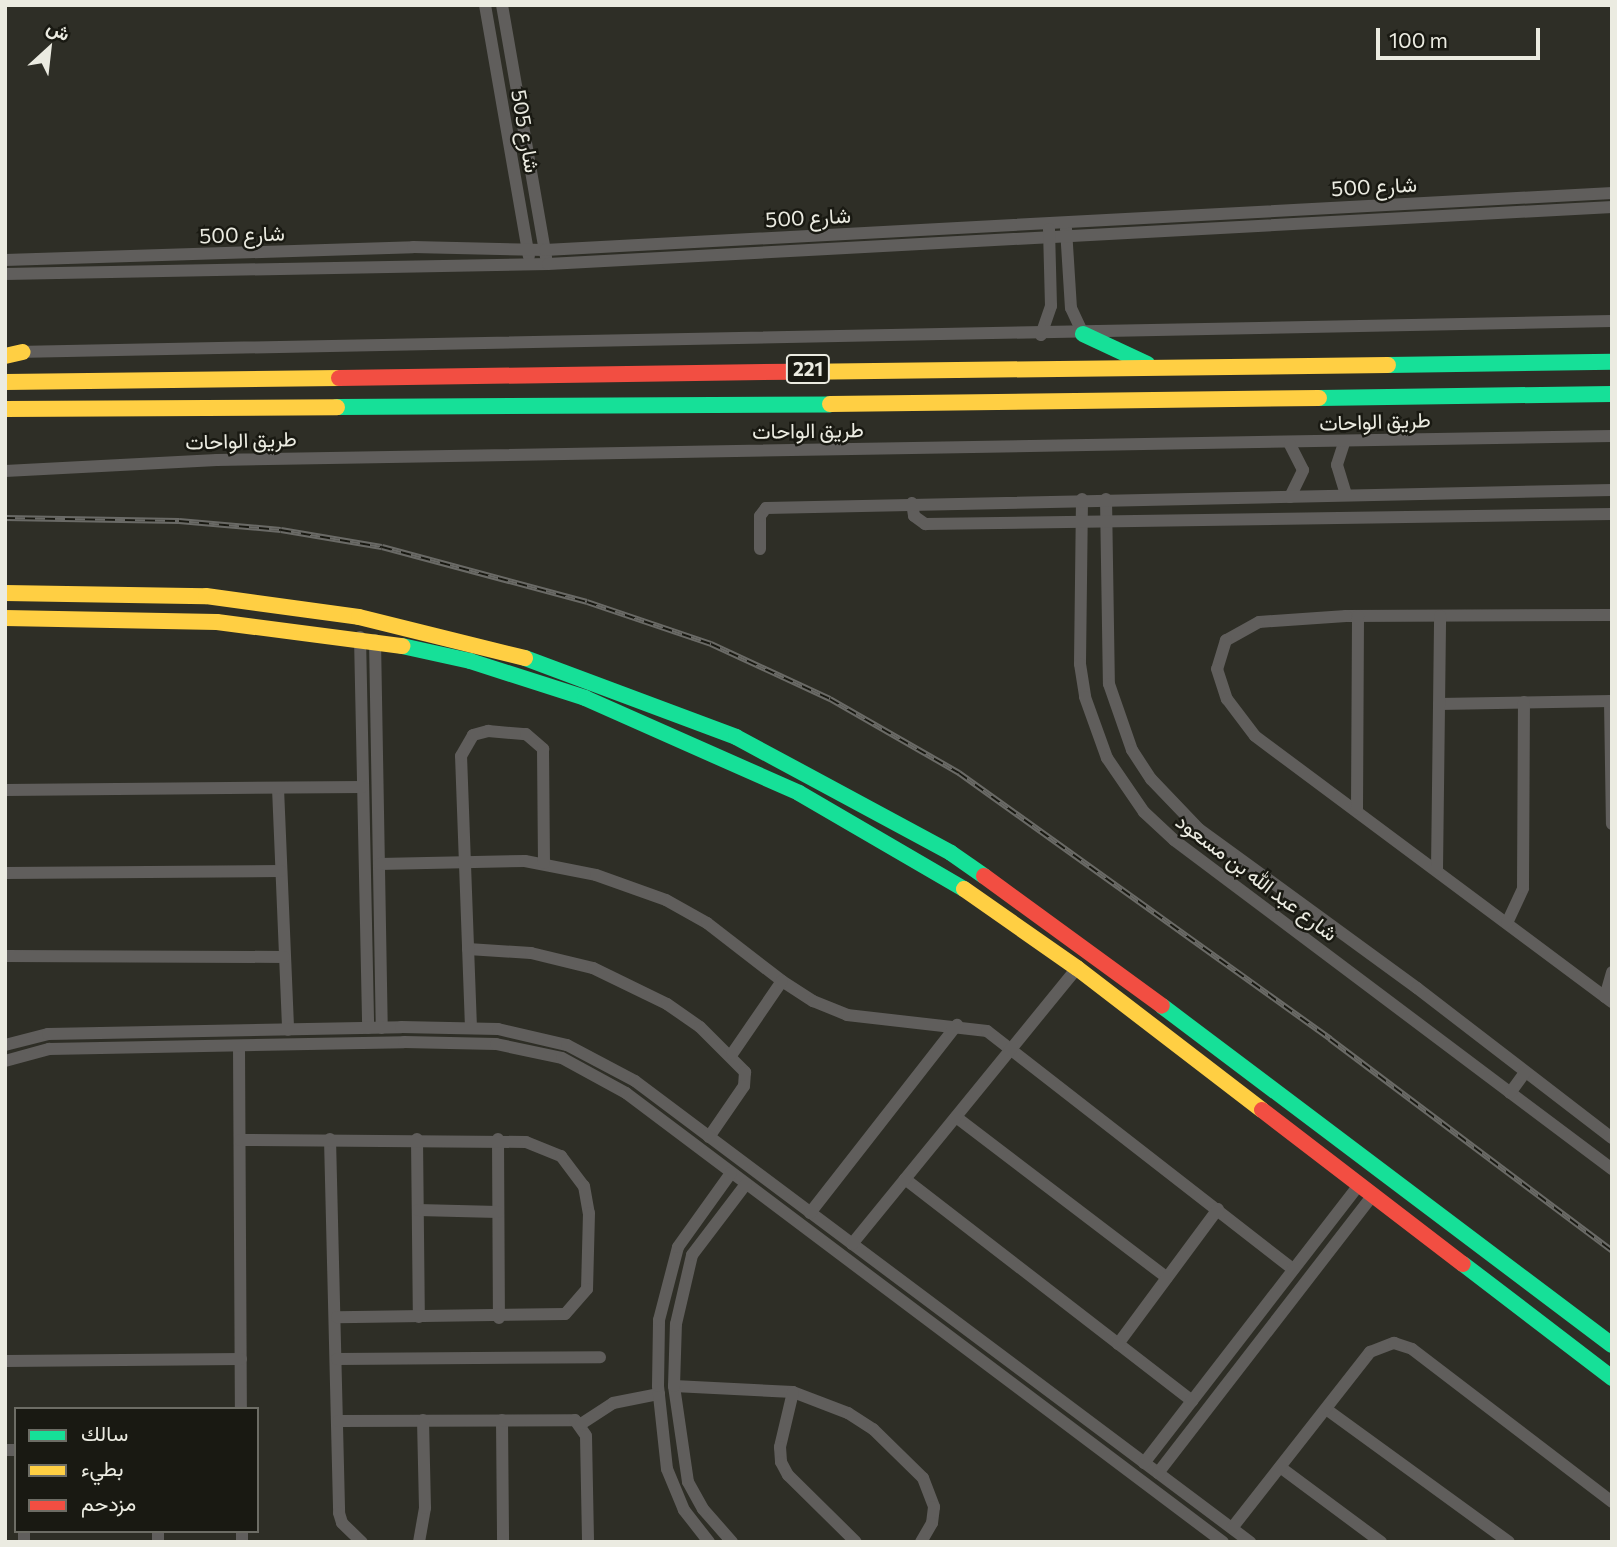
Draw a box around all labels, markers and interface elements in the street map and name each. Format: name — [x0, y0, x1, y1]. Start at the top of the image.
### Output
north arrow — [14, 14, 84, 84]
text: ش — [43, 14, 74, 45]
scale bar — [1379, 14, 1544, 58]
text: 100 m — [1389, 27, 1448, 52]
street label: شارع 505 — [506, 87, 546, 175]
street label: شارع 500 — [1331, 171, 1417, 201]
street label: شارع 500 — [765, 202, 851, 232]
street label: شارع 500 — [199, 220, 285, 248]
road number: 221 — [785, 354, 831, 384]
street label: طريق الواحات — [1319, 406, 1431, 436]
street label: طريق الواحات — [752, 416, 864, 444]
street label: طريق الواحات — [185, 425, 297, 455]
street label: شارع عبد الله بن مسعود — [1171, 808, 1343, 946]
legend — [14, 1407, 259, 1533]
text: سالك — [81, 1420, 128, 1445]
text: بطيء — [81, 1455, 124, 1480]
text: مزدحم — [81, 1490, 136, 1515]

